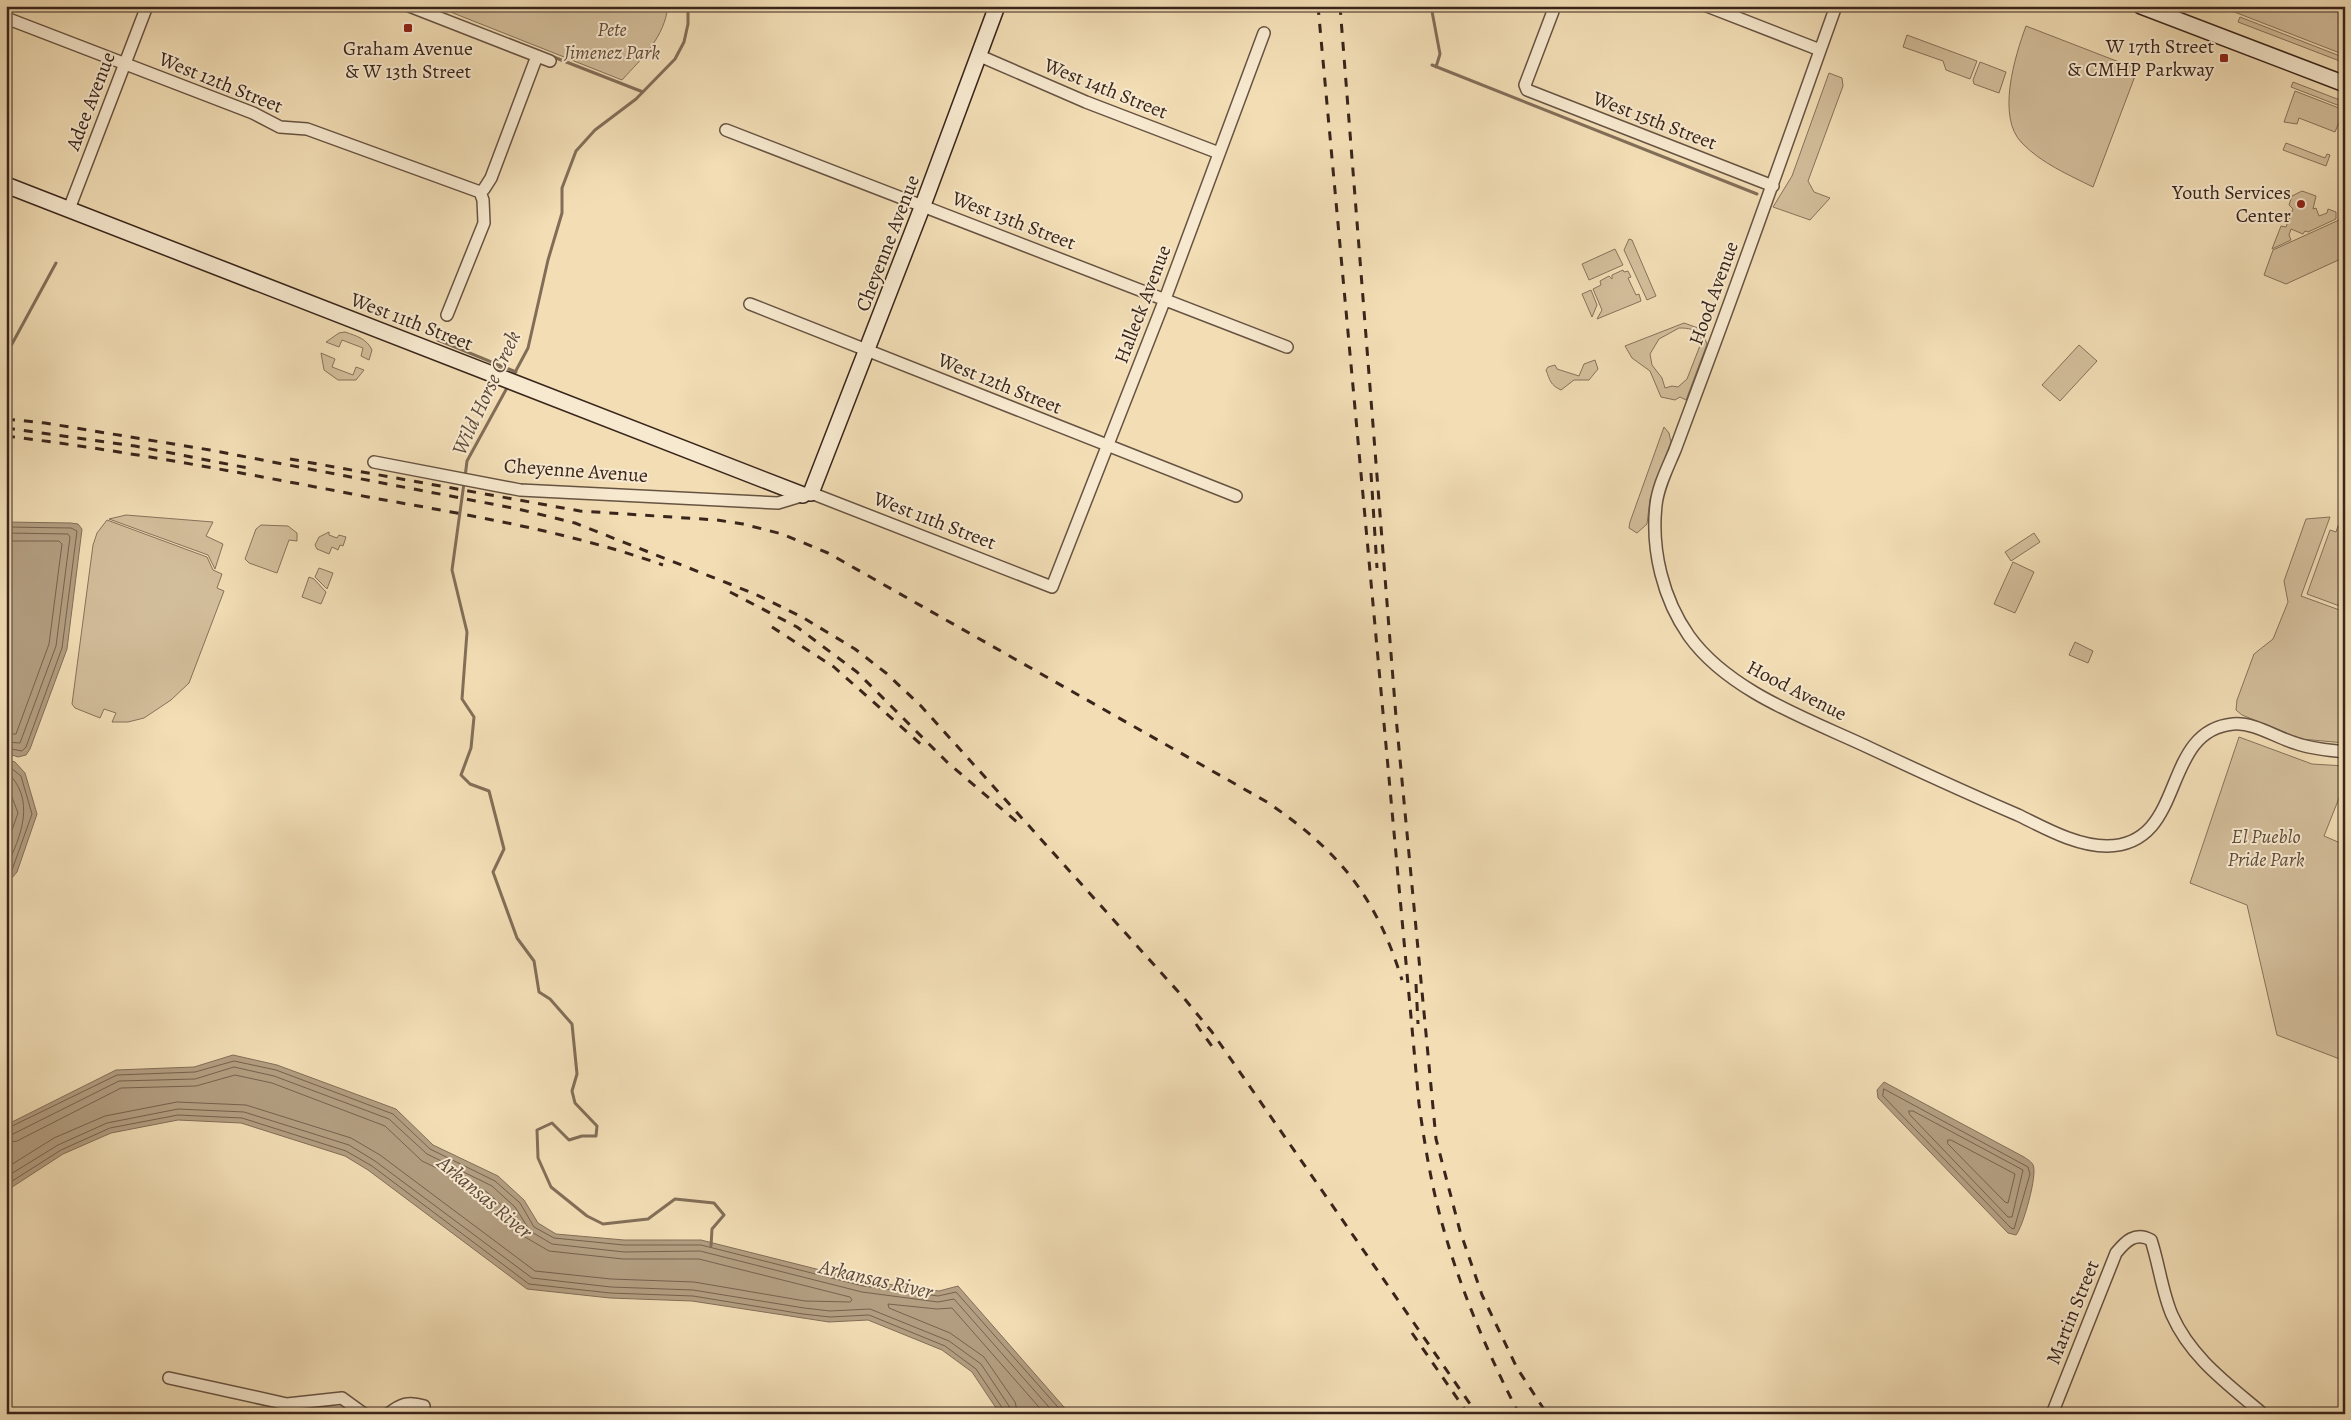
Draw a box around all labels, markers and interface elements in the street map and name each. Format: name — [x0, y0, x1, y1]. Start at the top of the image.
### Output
park label: Pete Jimenez Park — [563, 16, 660, 66]
marker: Graham Avenue & W 13th Street — [402, 22, 414, 34]
place label: W 17th Street & CMHP Parkway — [2067, 33, 2215, 83]
place label: Graham Avenue & W 13th Street — [343, 35, 473, 85]
street label: West 12th Street — [154, 45, 287, 120]
street label: Adee Avenue — [59, 48, 122, 155]
street label: West 14th Street — [1039, 51, 1172, 126]
marker: W 17th Street & CMHP Parkway — [2218, 52, 2230, 64]
street label: West 15th Street — [1588, 84, 1721, 157]
street label: Cheyenne Avenue — [849, 171, 926, 315]
place label: Youth Services Center — [2171, 179, 2291, 229]
street label: West 13th Street — [947, 184, 1080, 257]
marker: Youth Services Center — [2295, 198, 2307, 210]
street label: Hood Avenue — [1682, 237, 1745, 349]
street label: Halleck Avenue — [1108, 241, 1177, 367]
street label: West 11th Street — [346, 285, 477, 357]
water label: Wild Horse Creek — [445, 326, 527, 460]
street label: West 12th Street — [933, 346, 1066, 421]
street label: Cheyenne Avenue — [503, 452, 649, 489]
street label: West 11th Street — [869, 484, 1000, 556]
street label: Hood Avenue — [1742, 654, 1851, 727]
park label: El Pueblo Pride Park — [2227, 823, 2305, 873]
water label: Arkansas River — [431, 1148, 539, 1245]
water label: Arkansas River — [815, 1252, 936, 1306]
street label: Martin Street — [2039, 1256, 2106, 1368]

